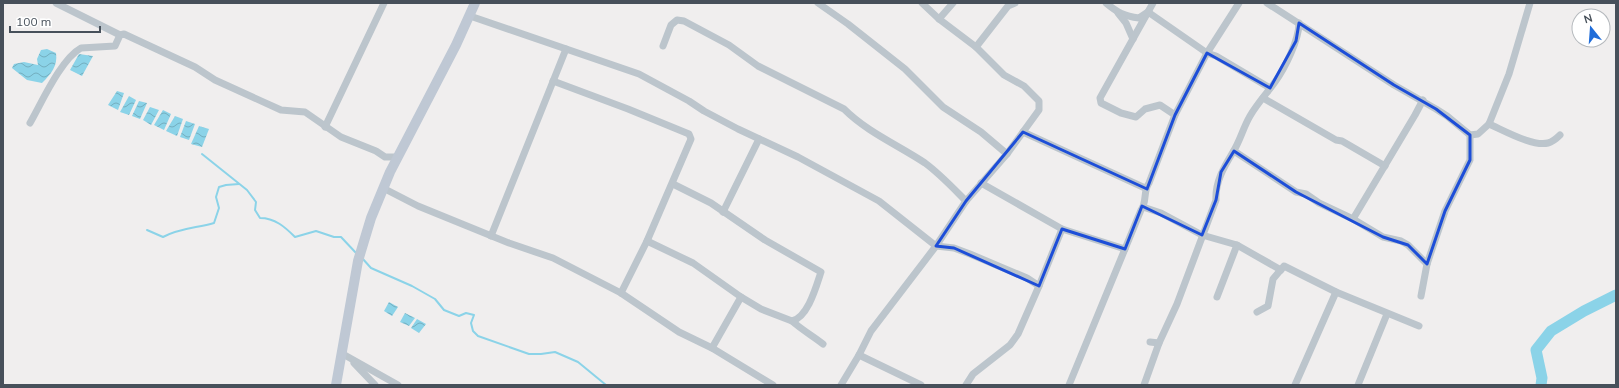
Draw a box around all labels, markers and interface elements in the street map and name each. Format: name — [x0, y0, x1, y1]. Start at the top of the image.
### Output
scale bar — [10, 8, 100, 34]
north arrow — [1571, 8, 1611, 48]
text: N — [1582, 11, 1594, 26]
text: 100 m — [16, 14, 51, 29]

